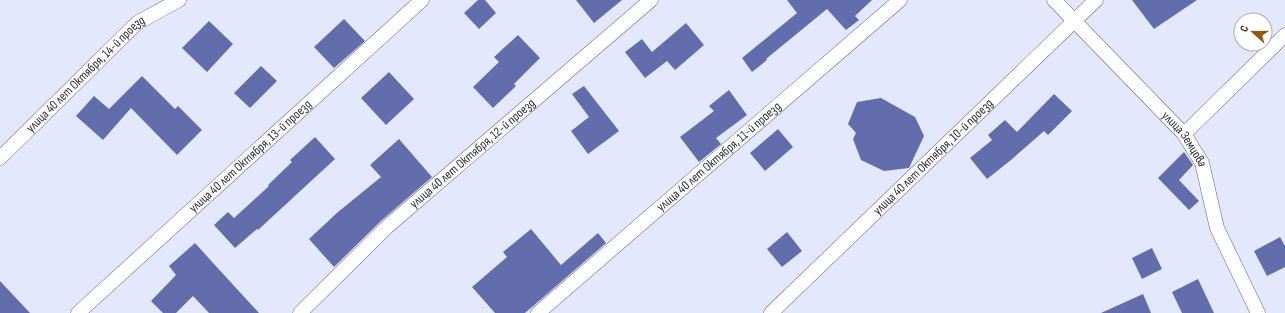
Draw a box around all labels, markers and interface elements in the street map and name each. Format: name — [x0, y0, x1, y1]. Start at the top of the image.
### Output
street label: улица 40 лет Октября, 14-й проезд — [23, 12, 148, 136]
north arrow — [1233, 12, 1273, 52]
text: С — [1237, 23, 1251, 34]
street label: улица 40 лет Октября, 12-й проезд — [406, 95, 538, 212]
street label: улица 40 лет Октября, 10-й проезд — [870, 95, 996, 218]
street label: улица 40 лет Октября, 13-й проезд — [186, 96, 315, 216]
street label: улица 40 лет Октября, 11-й проезд — [653, 98, 784, 215]
street label: улица Земцова — [1158, 108, 1211, 168]

